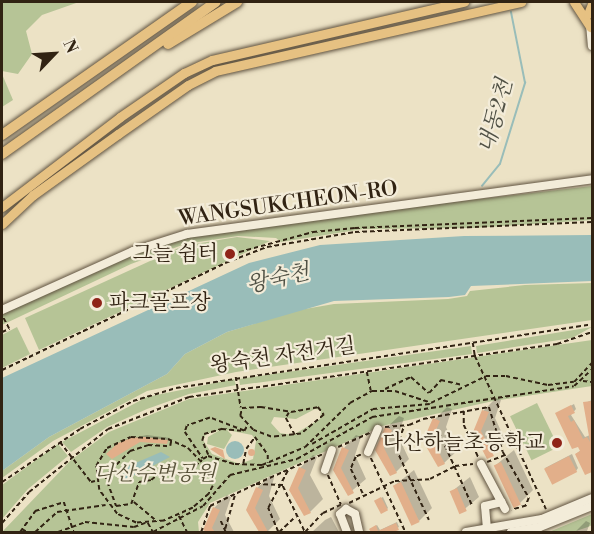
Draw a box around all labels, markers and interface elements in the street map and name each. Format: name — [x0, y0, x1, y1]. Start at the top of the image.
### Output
north arrow — [24, 24, 84, 84]
text: N — [59, 36, 82, 56]
water label: 내동2천 — [473, 76, 519, 156]
street label: WANGSUKCHEON-RO — [177, 176, 399, 232]
place label: 그늘 쉼터 — [133, 241, 218, 267]
marker: 그늘 쉼터 — [223, 247, 237, 261]
water label: 왕숙천 — [244, 259, 312, 299]
place label: 파크골프장 — [109, 290, 210, 316]
marker: 파크골프장 — [90, 296, 104, 310]
street label: 왕숙천 자전거길 — [209, 333, 357, 379]
place label: 다산하늘초등학교 — [383, 430, 545, 456]
marker: 다산하늘초등학교 — [550, 436, 564, 450]
park label: 다산수변공원 — [94, 461, 216, 487]

